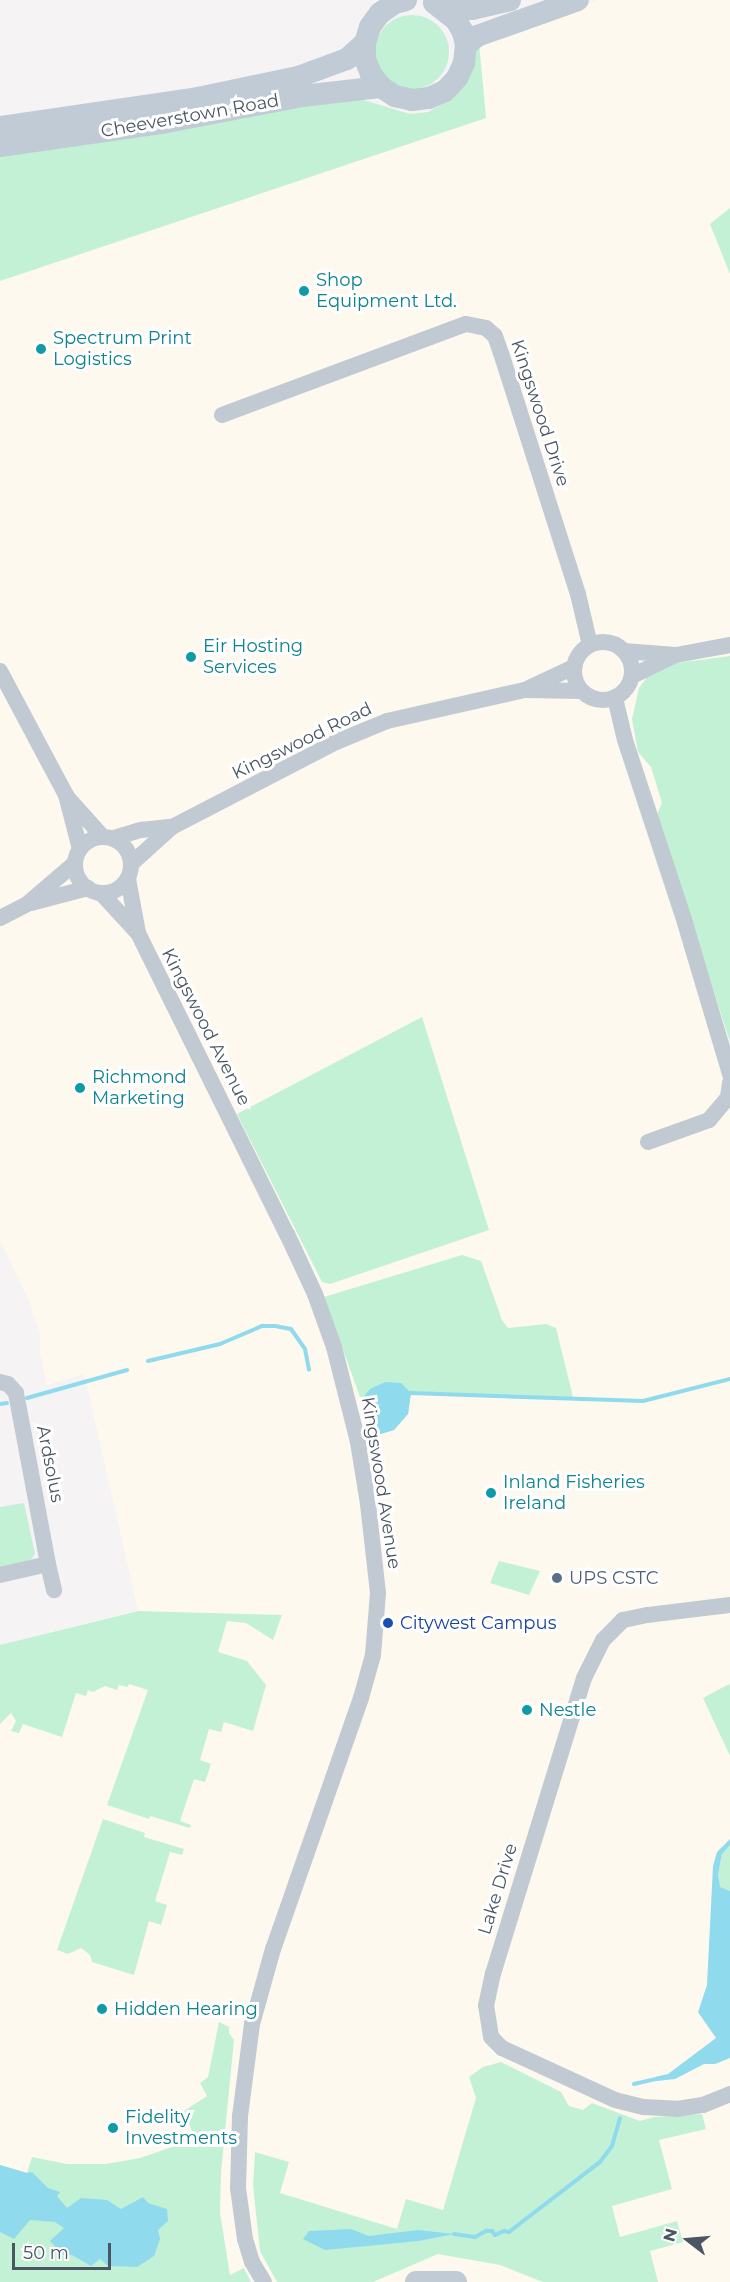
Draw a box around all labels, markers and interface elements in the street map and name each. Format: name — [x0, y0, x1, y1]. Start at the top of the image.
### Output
street label: Cheeverstown Road — [99, 90, 281, 142]
place label: Shop Equipment Ltd. — [316, 270, 457, 312]
marker: Shop Equipment Ltd. — [297, 284, 311, 298]
place label: Spectrum Print Logistics — [53, 328, 192, 370]
street label: Kingswood Drive — [506, 337, 574, 489]
marker: Spectrum Print Logistics — [34, 342, 48, 356]
place label: Eir Hosting Services — [203, 636, 303, 678]
marker: Eir Hosting Services — [184, 650, 198, 664]
street label: Kingswood Road — [229, 698, 375, 784]
street label: Kingswood Avenue — [157, 945, 255, 1109]
place label: Richmond Marketing — [92, 1067, 187, 1110]
marker: Richmond Marketing — [73, 1081, 87, 1095]
street label: Kingswood Avenue — [357, 1396, 405, 1570]
street label: Ardsolus — [32, 1424, 68, 1504]
place label: Inland Fisheries Ireland — [503, 1472, 645, 1514]
marker: Inland Fisheries Ireland — [484, 1486, 498, 1500]
place label: UPS CSTC — [569, 1567, 658, 1589]
marker: UPS CSTC — [550, 1571, 564, 1585]
place label: Citywest Campus — [400, 1612, 556, 1634]
marker: Citywest Campus — [381, 1616, 395, 1630]
place label: Nestle — [539, 1699, 596, 1721]
marker: Nestle — [520, 1703, 534, 1717]
street label: Lake Drive — [474, 1841, 522, 1937]
place label: Hidden Hearing — [114, 1998, 258, 2020]
marker: Hidden Hearing — [95, 2002, 109, 2016]
place label: Fidelity Investments — [125, 2107, 237, 2150]
marker: Fidelity Investments — [106, 2121, 120, 2135]
north arrow — [658, 2210, 718, 2270]
text: N — [659, 2226, 681, 2244]
scale bar — [15, 2231, 114, 2269]
text: 50 m — [23, 2242, 69, 2264]

